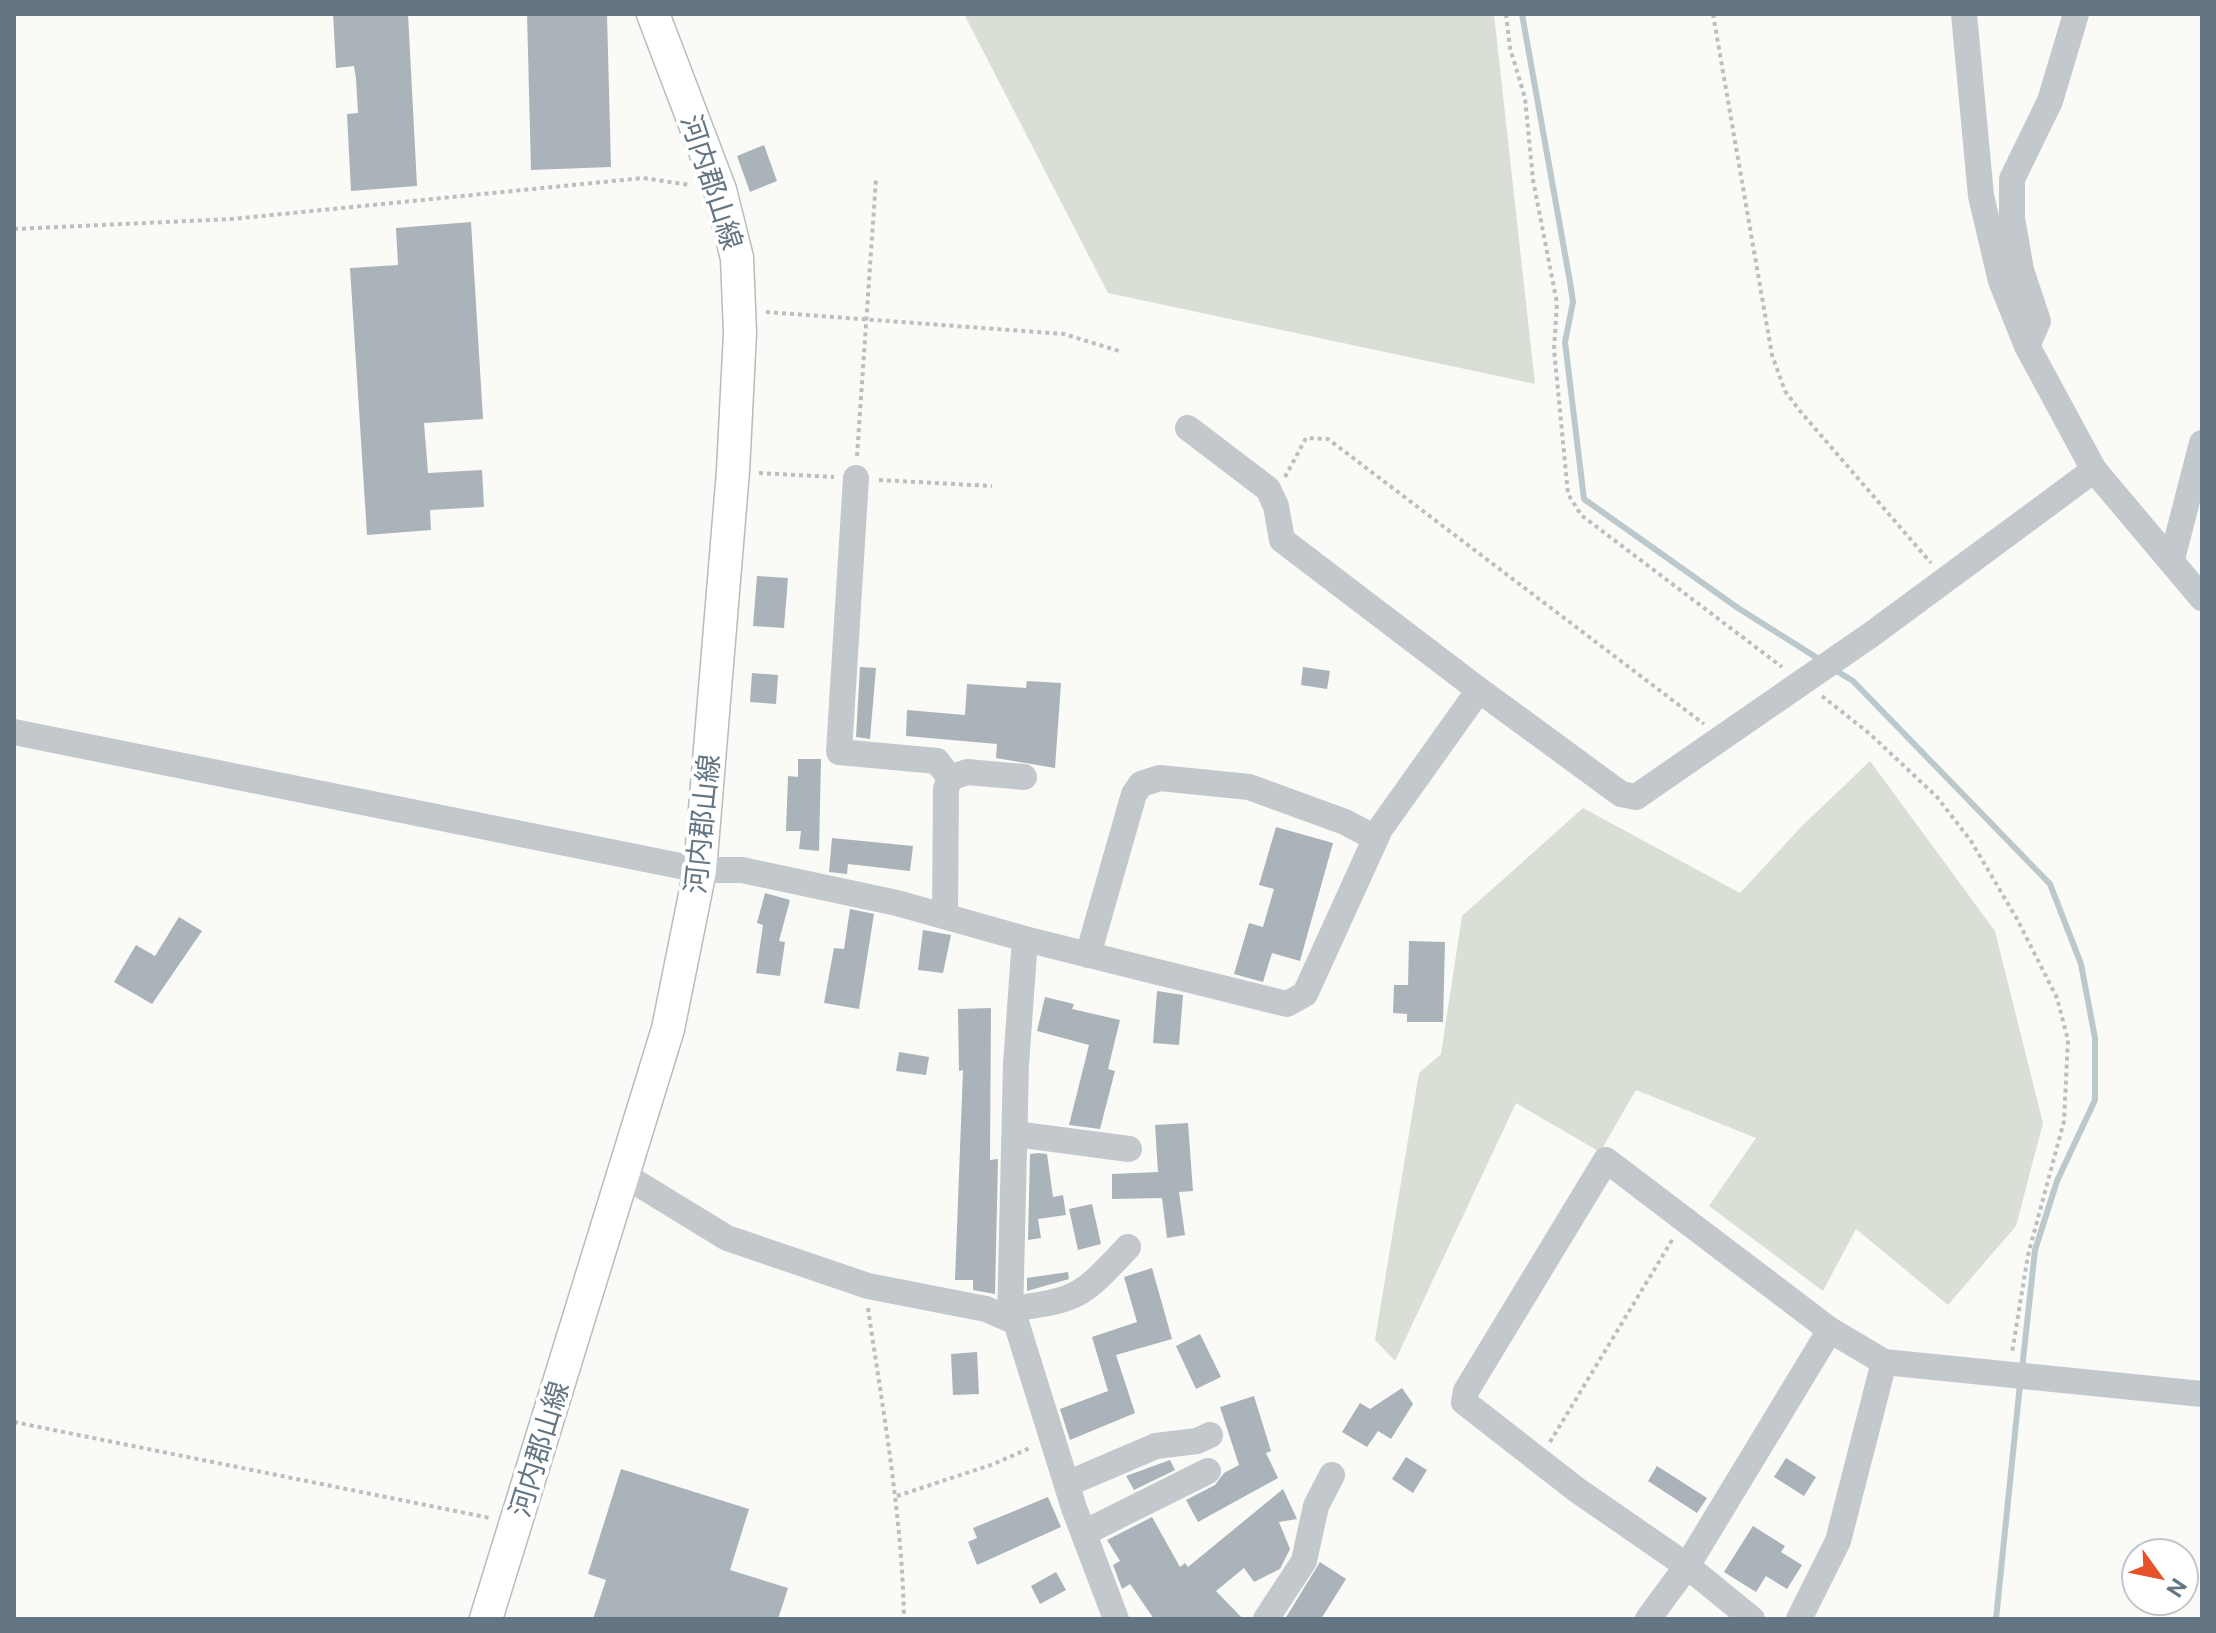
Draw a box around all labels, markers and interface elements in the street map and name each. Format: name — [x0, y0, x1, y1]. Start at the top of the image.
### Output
street label: 河内郡山線 — [675, 110, 750, 254]
street label: 河内郡山線 — [678, 753, 725, 895]
street label: 河内郡山線 — [502, 1377, 575, 1521]
north arrow — [2120, 1537, 2200, 1617]
text: N — [2161, 1574, 2192, 1602]

